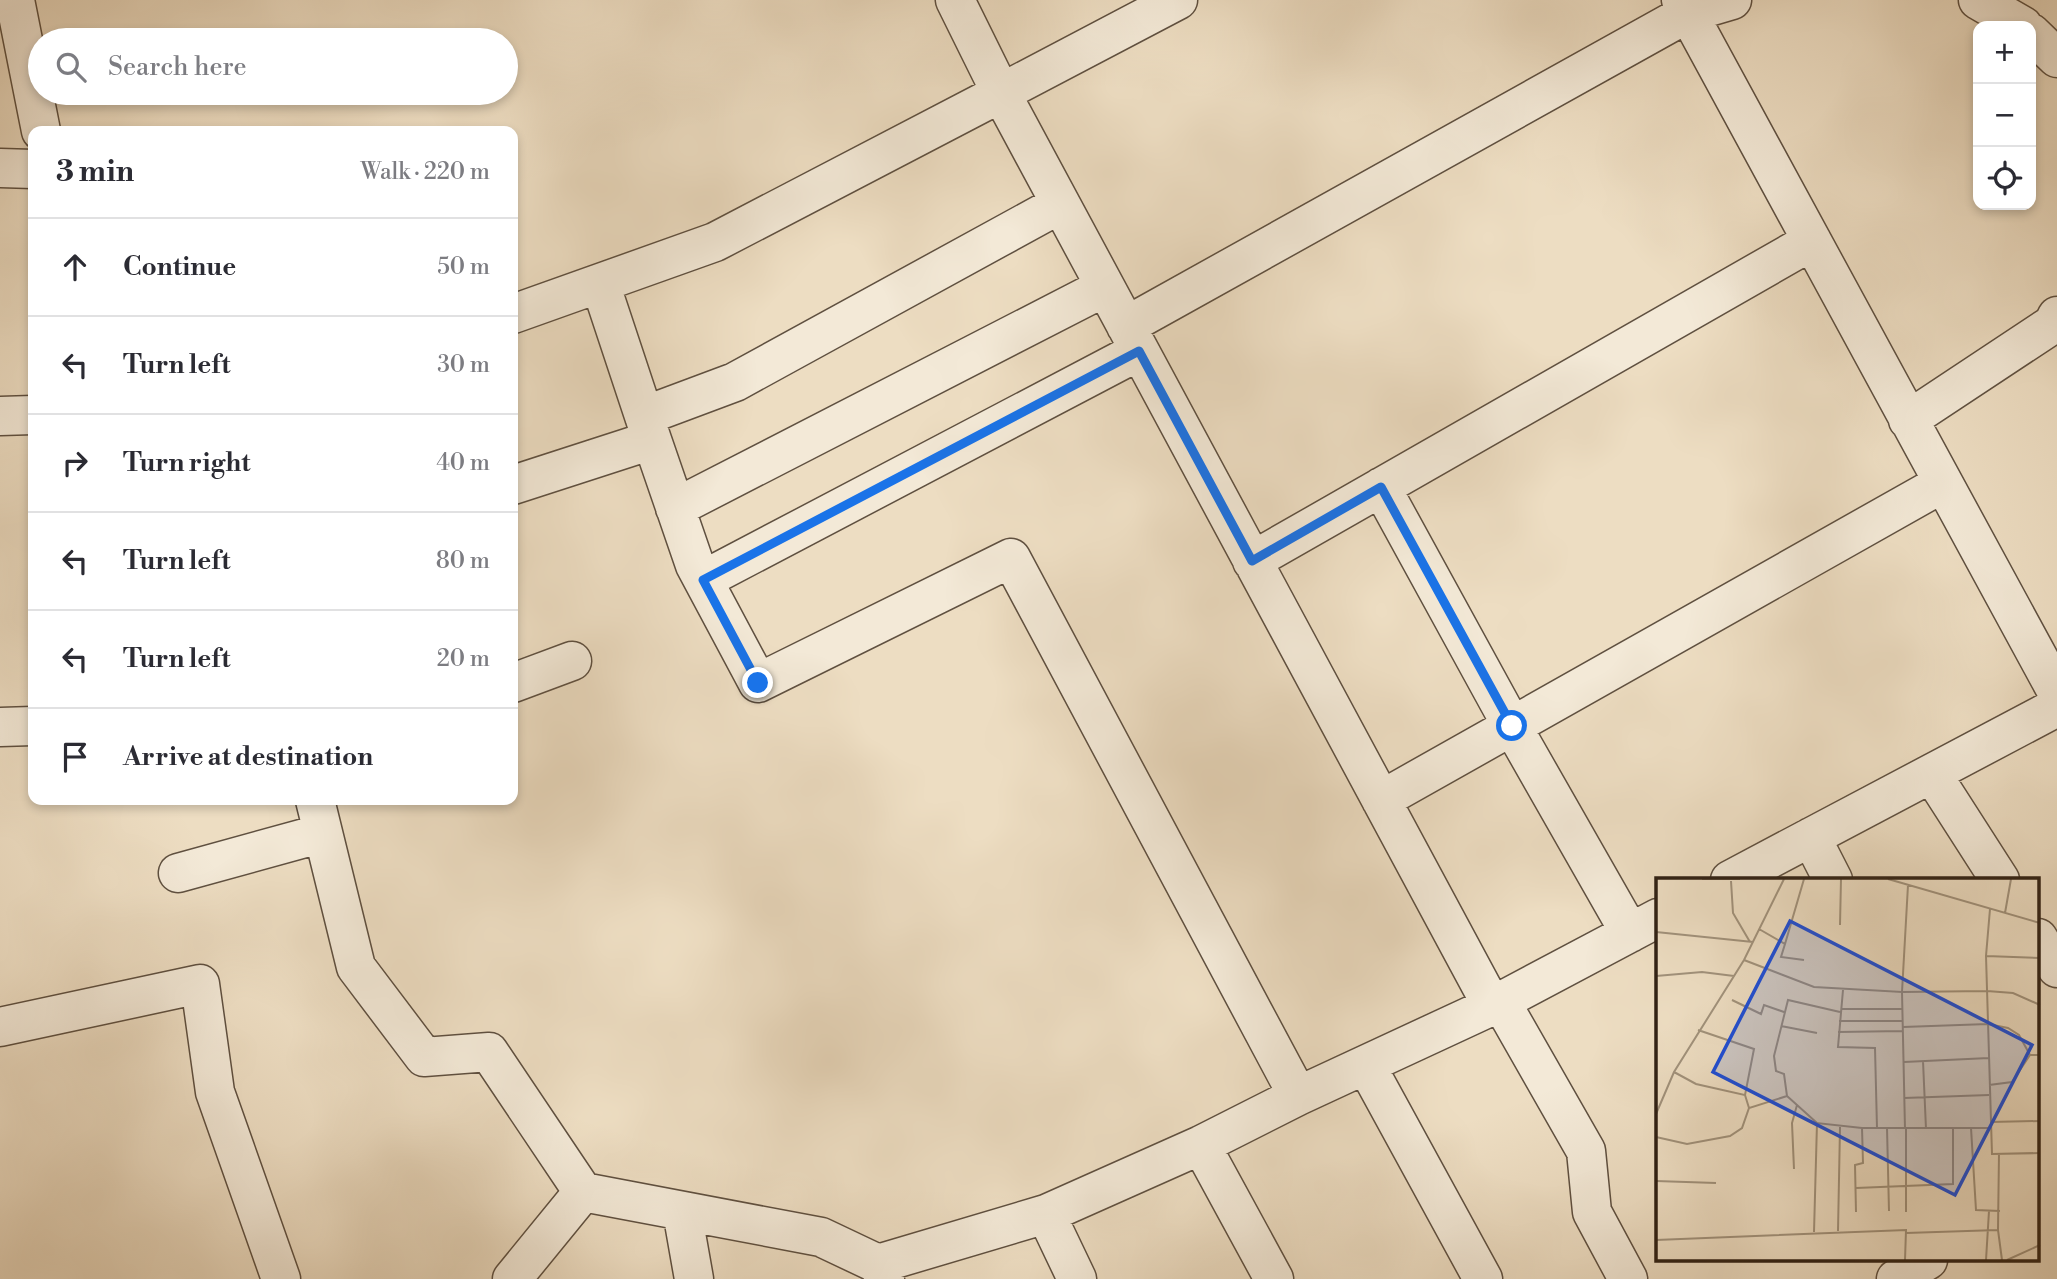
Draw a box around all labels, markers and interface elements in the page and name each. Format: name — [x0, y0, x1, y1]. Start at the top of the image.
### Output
map controls — [1973, 21, 2036, 210]
button: + — [1973, 21, 2036, 84]
search box — [28, 28, 518, 105]
icon: search — [52, 48, 90, 86]
text: Search here — [108, 51, 247, 83]
button: − — [1973, 84, 2036, 147]
button: locate — [1973, 147, 2036, 210]
text: 3 min — [56, 153, 134, 191]
text: Walk · 220 m — [361, 158, 490, 186]
icon: ahead — [56, 248, 94, 286]
text: Continue — [123, 251, 236, 283]
text: 50 m — [437, 253, 490, 281]
icon: left — [56, 346, 94, 384]
text: Turn left — [123, 349, 231, 381]
text: 30 m — [437, 351, 490, 379]
icon: right — [56, 444, 94, 482]
text: Turn right — [123, 447, 251, 479]
text: 40 m — [436, 449, 490, 477]
icon: left — [56, 542, 94, 580]
text: Turn left — [123, 545, 231, 577]
text: 80 m — [436, 547, 490, 575]
icon: left — [56, 640, 94, 678]
text: Turn left — [123, 643, 231, 675]
text: 20 m — [437, 645, 490, 673]
route end — [742, 667, 773, 698]
route start — [1496, 710, 1527, 741]
icon: arrive — [56, 738, 94, 776]
text: Arrive at destination — [123, 741, 373, 773]
inset map — [1656, 878, 2039, 1262]

